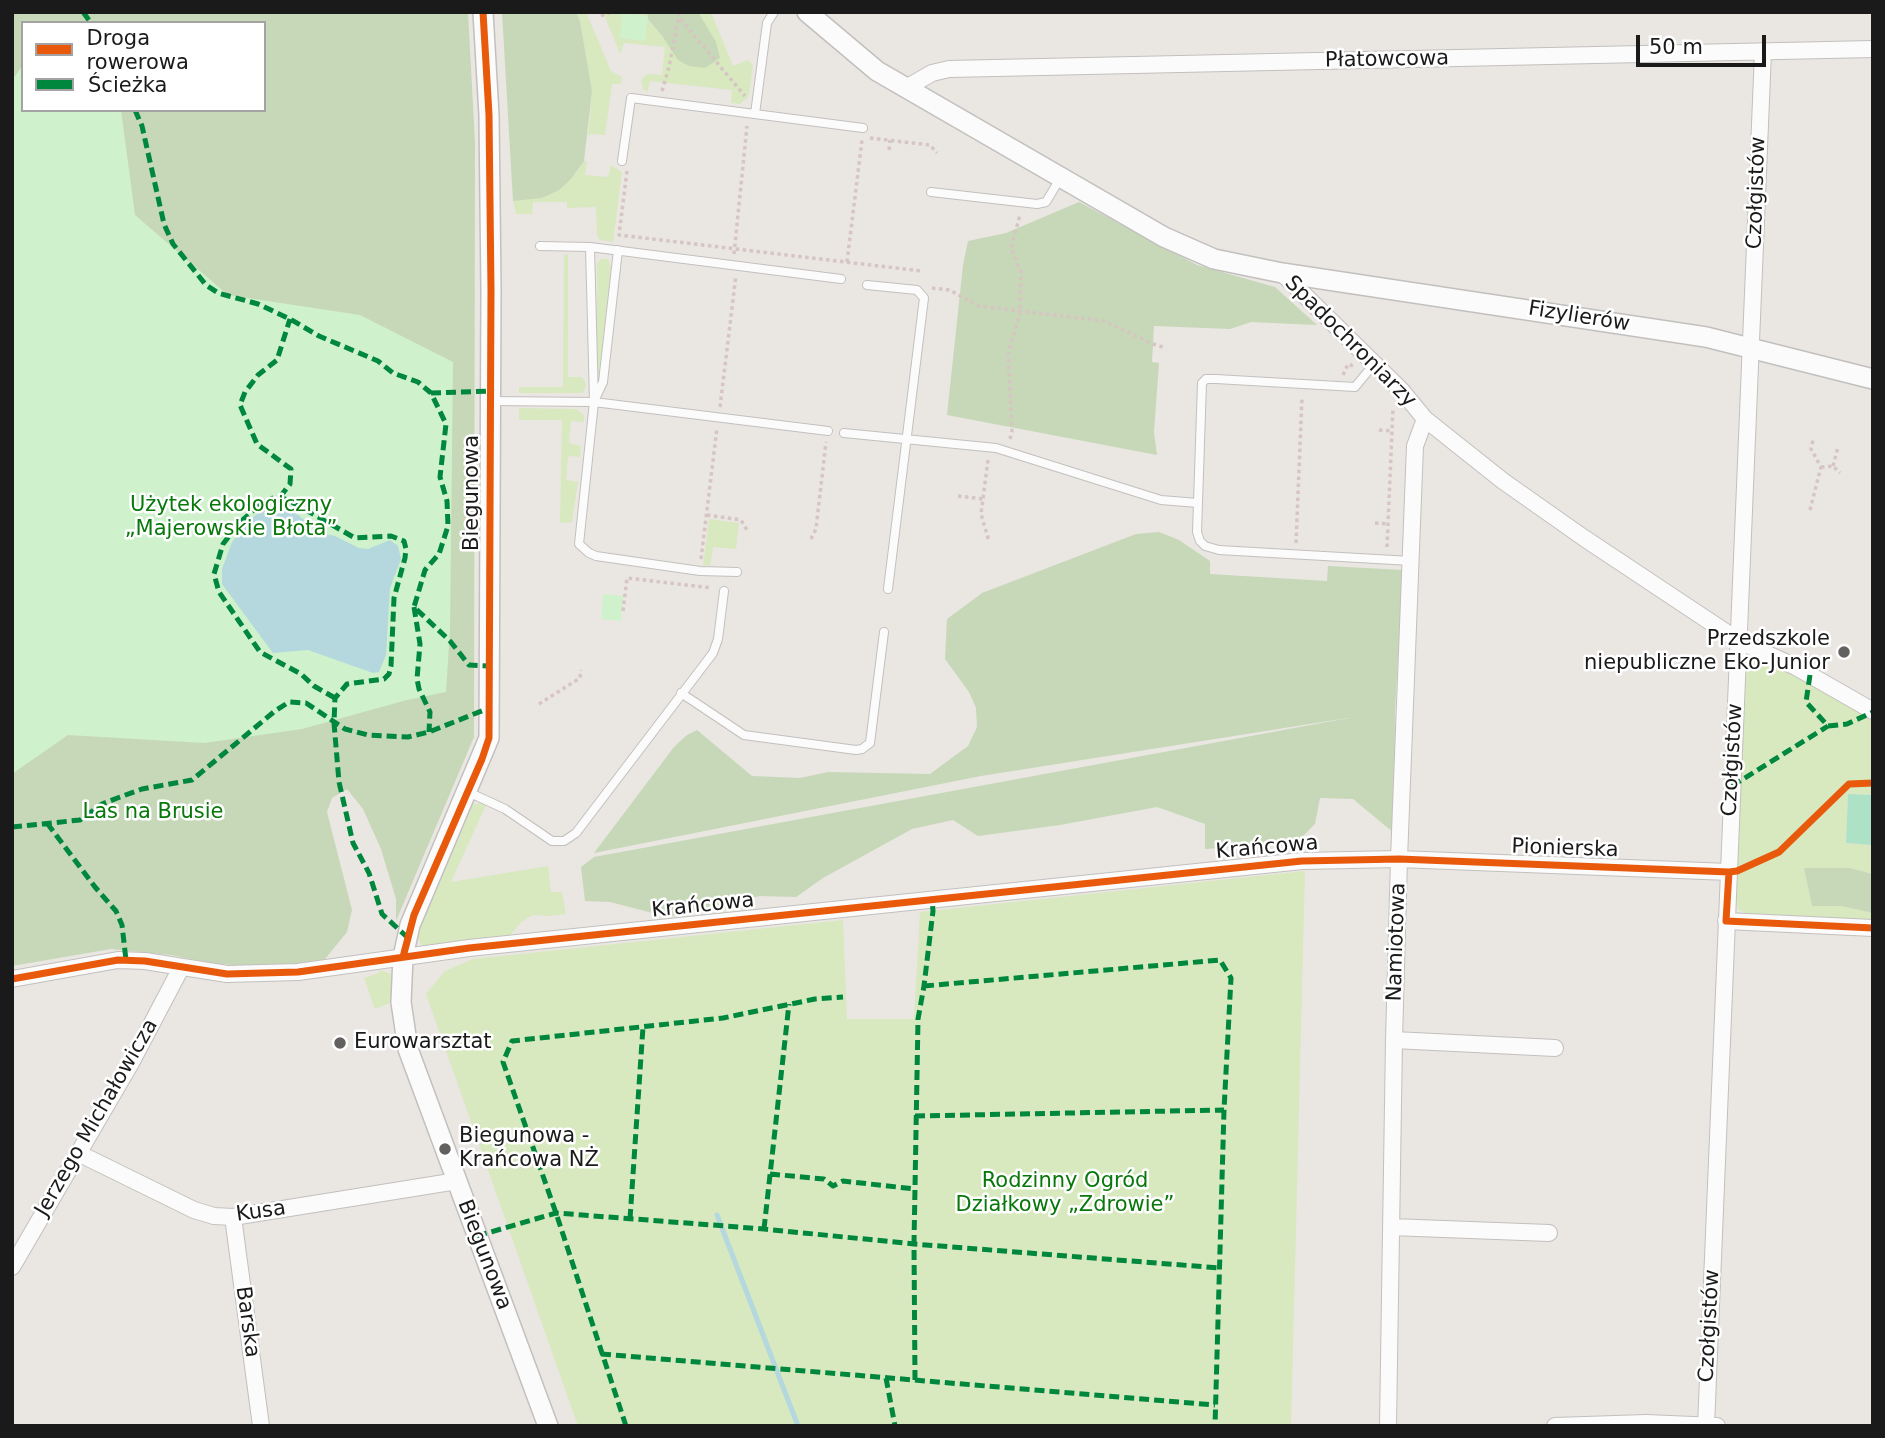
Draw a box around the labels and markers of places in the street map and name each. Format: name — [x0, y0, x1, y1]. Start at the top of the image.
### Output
place label: Przedszkole niepubliczne Eko-Junior — [1584, 627, 1830, 677]
marker: Przedszkole niepubliczne Eko-Junior — [1836, 644, 1852, 660]
place label: Eurowarsztat — [354, 1030, 492, 1056]
marker: Eurowarsztat — [332, 1035, 348, 1051]
place label: Biegunowa - Krańcowa NŻ — [459, 1124, 599, 1174]
marker: Biegunowa - Krańcowa NŻ — [437, 1141, 453, 1157]

